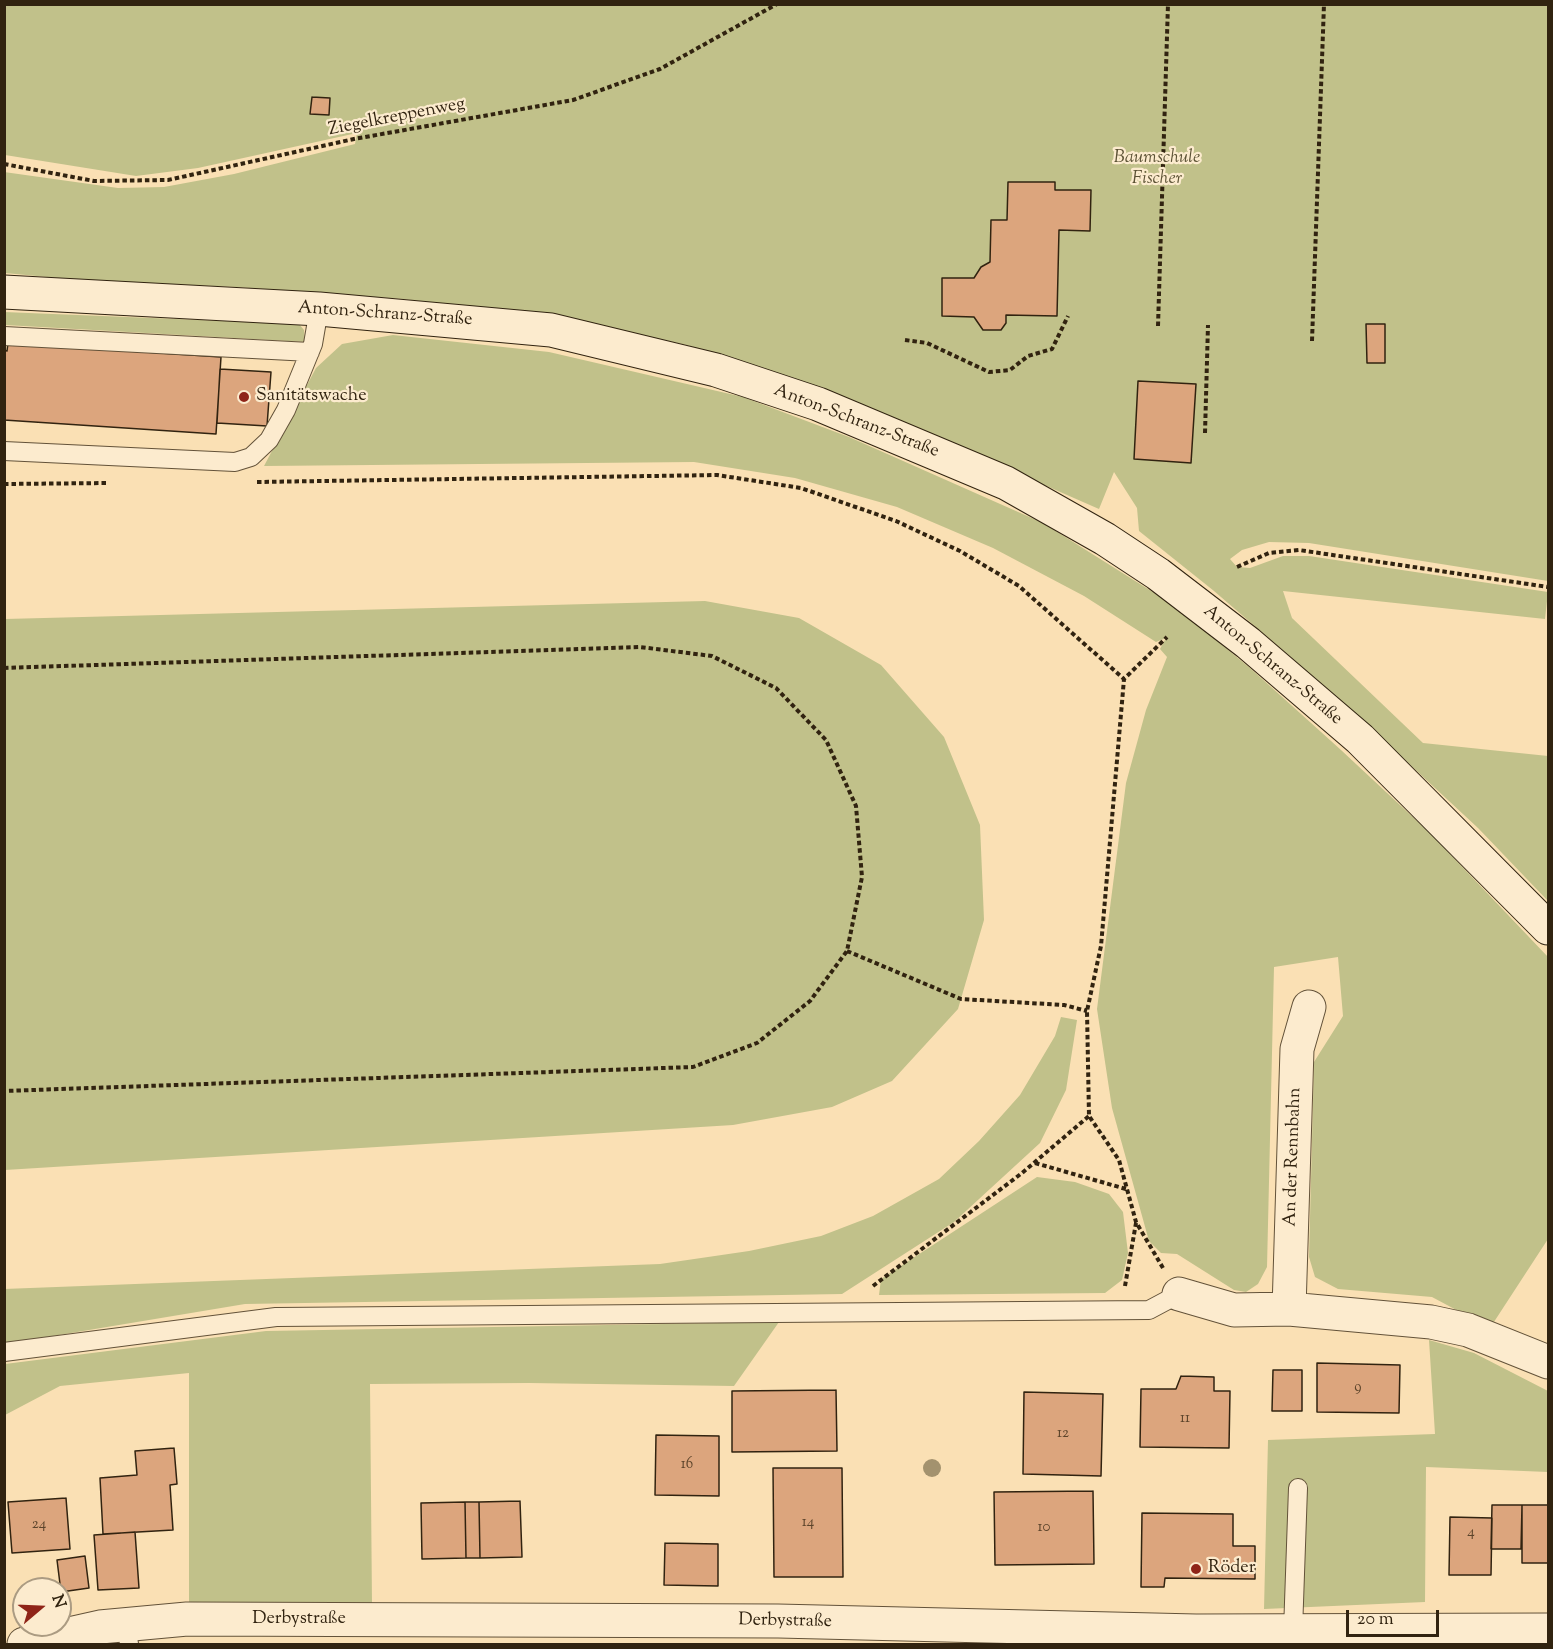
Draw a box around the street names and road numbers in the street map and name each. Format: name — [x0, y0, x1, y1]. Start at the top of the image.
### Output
street label: Ziegelkreppenweg — [327, 94, 467, 142]
street label: Anton-Schranz-Straße — [297, 298, 473, 332]
street label: Anton-Schranz-Straße — [770, 381, 942, 463]
street label: Anton-Schranz-Straße — [1198, 601, 1346, 731]
street label: An der Rennbahn — [1281, 1087, 1307, 1227]
street label: Derbystraße — [252, 1609, 346, 1631]
street label: Derbystraße — [738, 1610, 832, 1634]

